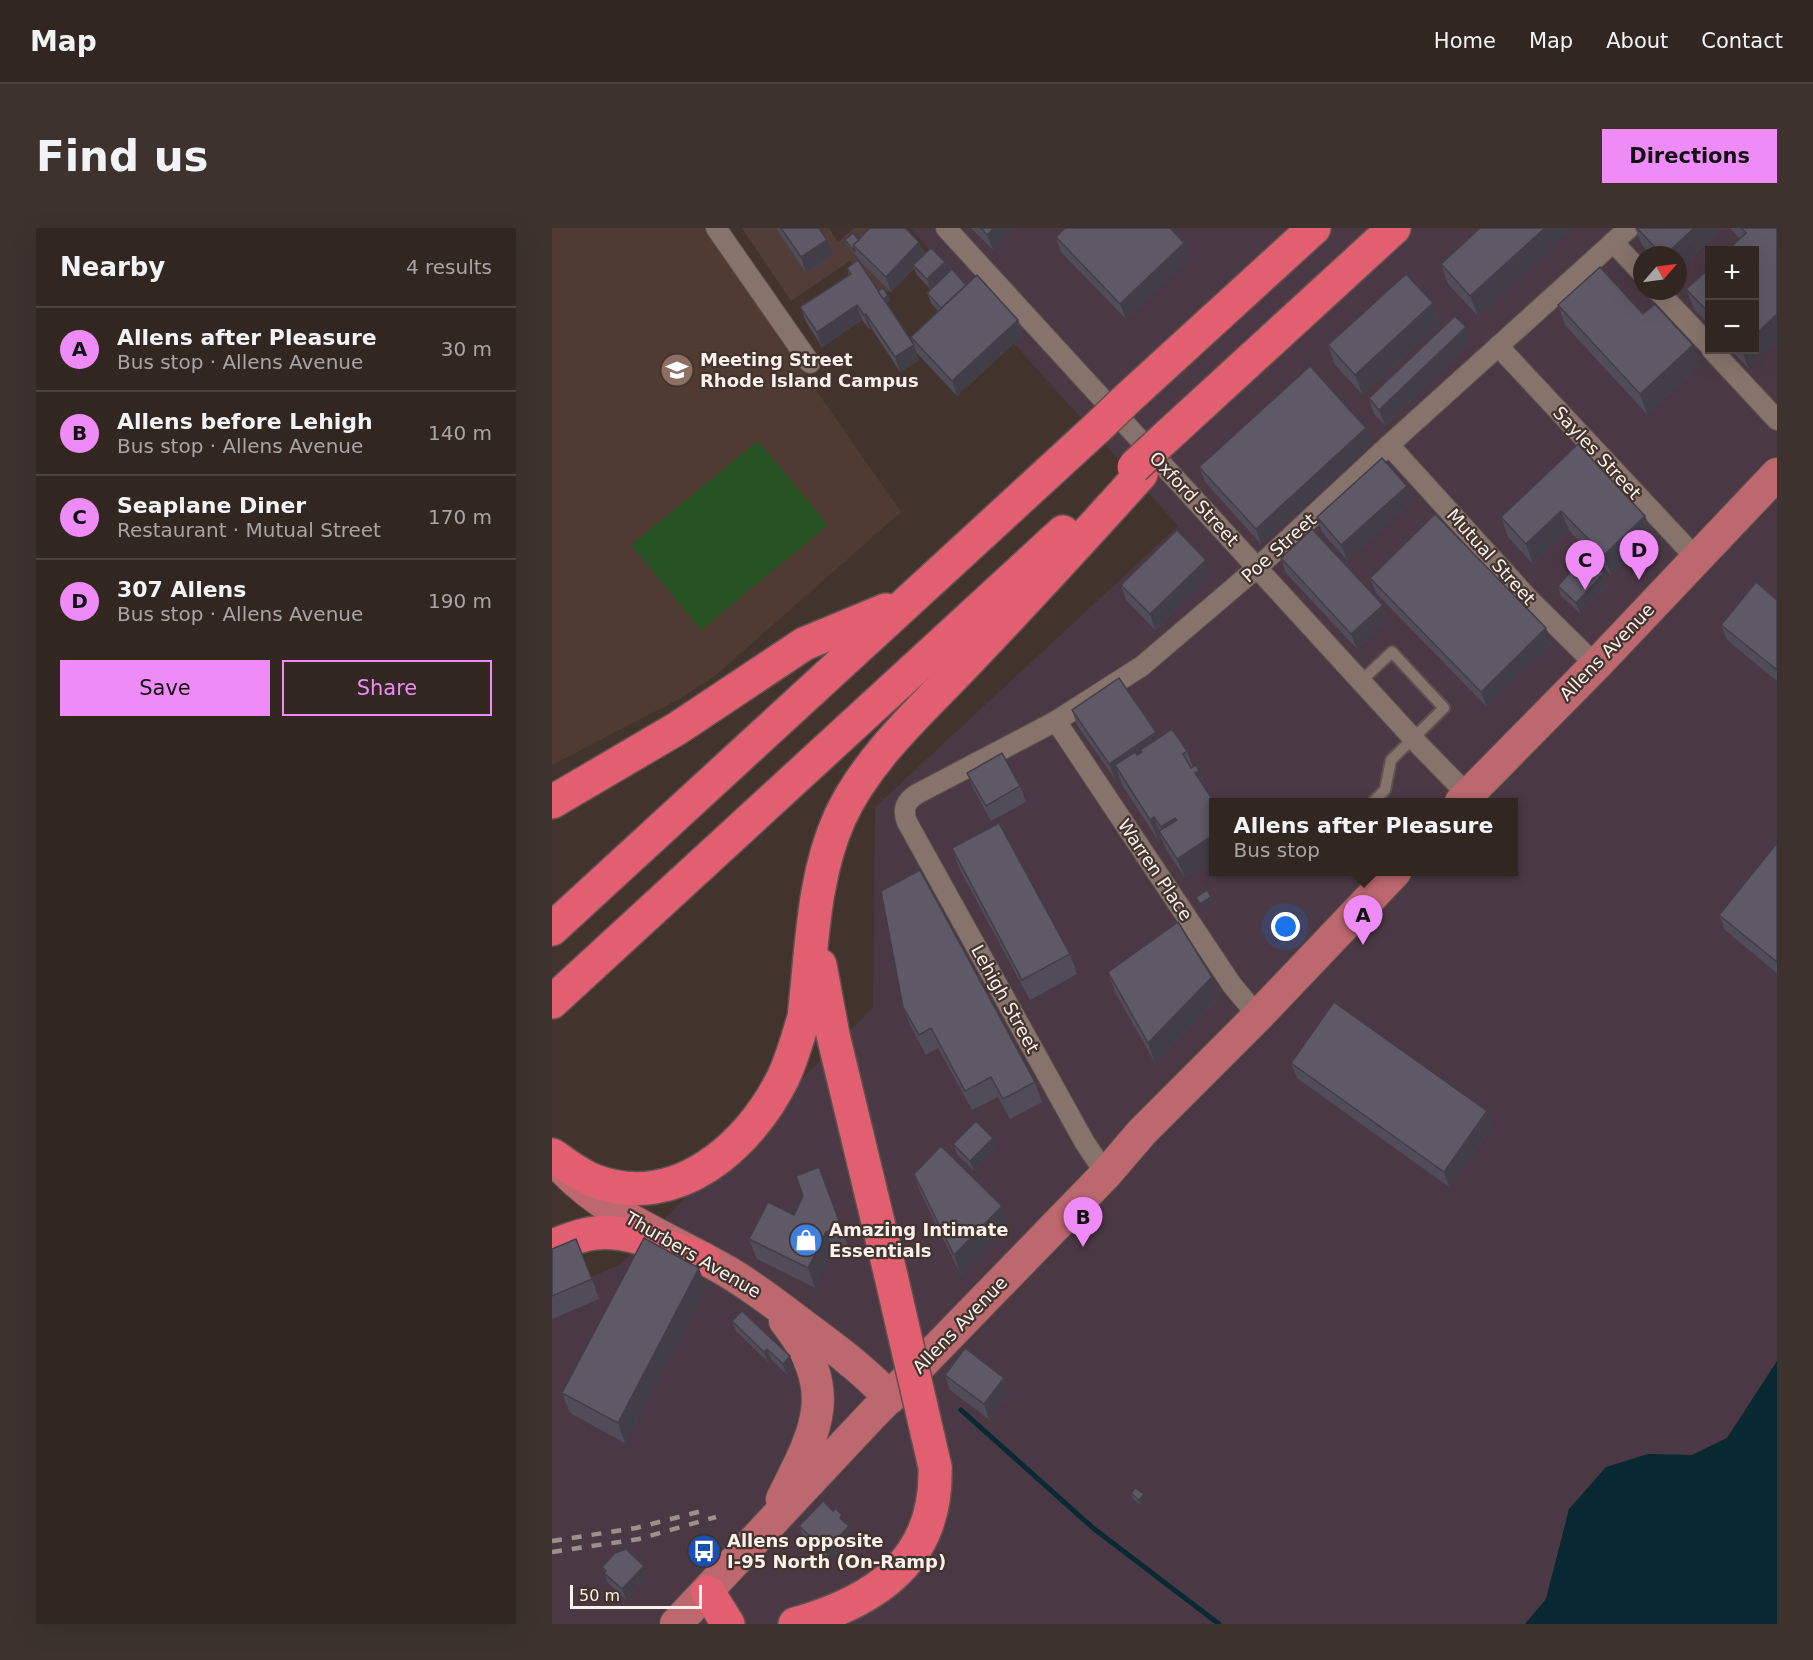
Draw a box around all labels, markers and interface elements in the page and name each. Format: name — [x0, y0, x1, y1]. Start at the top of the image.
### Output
text: Map — [30, 25, 97, 58]
text: Home — [1434, 29, 1496, 53]
text: Map — [1529, 29, 1573, 53]
text: About — [1606, 29, 1668, 53]
text: Contact — [1701, 29, 1783, 53]
button: Directions — [1602, 129, 1777, 183]
text: Find us — [36, 132, 209, 181]
north arrow — [1633, 246, 1687, 300]
map controls — [1705, 246, 1759, 354]
button: + — [1705, 246, 1759, 300]
text: Nearby — [60, 252, 165, 282]
text: 4 results — [406, 255, 492, 279]
button: − — [1705, 300, 1759, 354]
text: Allens after Pleasure — [117, 325, 377, 350]
text: A — [72, 337, 87, 361]
text: 30 m — [441, 337, 492, 361]
place label: Meeting Street Rhode Island Campus — [700, 349, 919, 391]
text: Bus stop · Allens Avenue — [117, 350, 363, 374]
school or university icon: Meeting Street Rhode Island Campus — [659, 352, 695, 388]
street label: Sayles Street — [1549, 402, 1646, 503]
text: Allens before Lehigh — [117, 409, 373, 434]
text: B — [72, 421, 87, 445]
text: 140 m — [428, 421, 492, 445]
text: Bus stop · Allens Avenue — [117, 434, 363, 458]
street label: Oxford Street — [1145, 447, 1243, 550]
text: Seaplane Diner — [117, 493, 306, 518]
street label: Mutual Street — [1443, 504, 1540, 609]
text: C — [72, 505, 87, 529]
text: 170 m — [428, 505, 492, 529]
street label: Poe Street — [1237, 509, 1320, 586]
text: Restaurant · Mutual Street — [117, 518, 381, 542]
pin: D — [1620, 530, 1658, 580]
pin: C — [1566, 540, 1604, 590]
text: 307 Allens — [117, 577, 246, 602]
text: D — [71, 589, 88, 613]
text: 190 m — [428, 589, 492, 613]
street label: Allens Avenue — [1555, 599, 1658, 705]
text: Bus stop · Allens Avenue — [117, 602, 363, 626]
button: Save — [60, 660, 270, 716]
button: Share — [282, 660, 492, 716]
popup — [1209, 798, 1518, 876]
text: Allens after Pleasure — [1234, 813, 1493, 838]
street label: Warren Place — [1114, 815, 1197, 924]
text: Bus stop — [1234, 838, 1320, 862]
pin: A — [1344, 896, 1382, 945]
your location — [1271, 912, 1300, 941]
street label: Lehigh Street — [967, 941, 1044, 1057]
pin: B — [1064, 1198, 1102, 1247]
street label: Thurbers Avenue — [621, 1207, 765, 1302]
place label: Amazing Intimate Essentials — [829, 1219, 1008, 1261]
shop icon: Amazing Intimate Essentials — [788, 1222, 824, 1258]
street label: Allens Avenue — [908, 1272, 1011, 1378]
place label: Allens opposite I-95 North (On-Ramp) — [727, 1530, 946, 1572]
bus stop icon: Allens opposite I-95 North (On-Ramp) — [686, 1533, 722, 1569]
scale bar — [570, 1582, 702, 1610]
text: 50 m — [579, 1586, 620, 1605]

